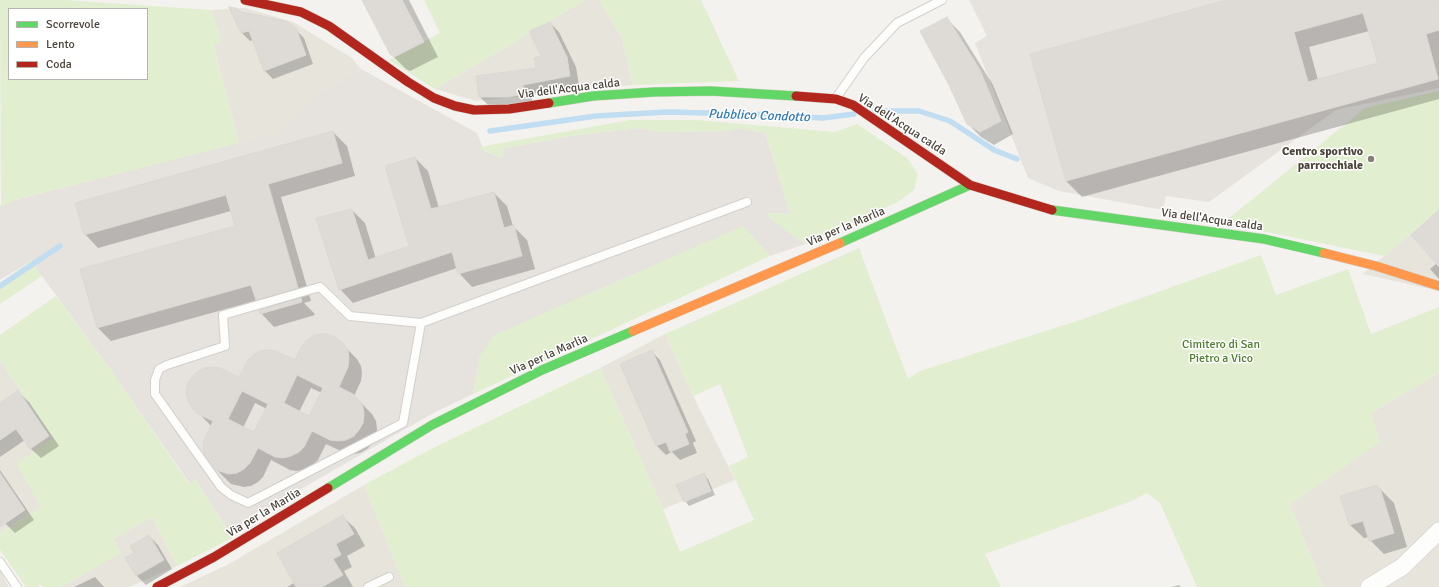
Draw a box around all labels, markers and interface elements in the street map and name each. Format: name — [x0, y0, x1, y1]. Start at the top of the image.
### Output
legend — [8, 8, 148, 80]
text: Scorrevole — [46, 17, 100, 32]
text: Lento — [46, 37, 75, 52]
text: Coda — [46, 57, 72, 72]
street label: Via dell'Acqua calda — [517, 76, 621, 102]
street label: Via dell'Acqua calda — [855, 91, 949, 159]
water label: Pubblico Condotto — [708, 106, 810, 126]
place label: Centro sportivo parrocchiale — [1282, 145, 1363, 173]
marker: Centro sportivo parrocchiale — [1366, 154, 1376, 164]
street label: Via per la Marlia — [805, 204, 887, 250]
street label: Via dell'Acqua calda — [1160, 206, 1264, 234]
street label: Via per la Marlia — [508, 331, 590, 379]
park label: Cimitero di San Pietro a Vico — [1182, 338, 1260, 366]
street label: Via per la Marlia — [224, 485, 304, 541]

